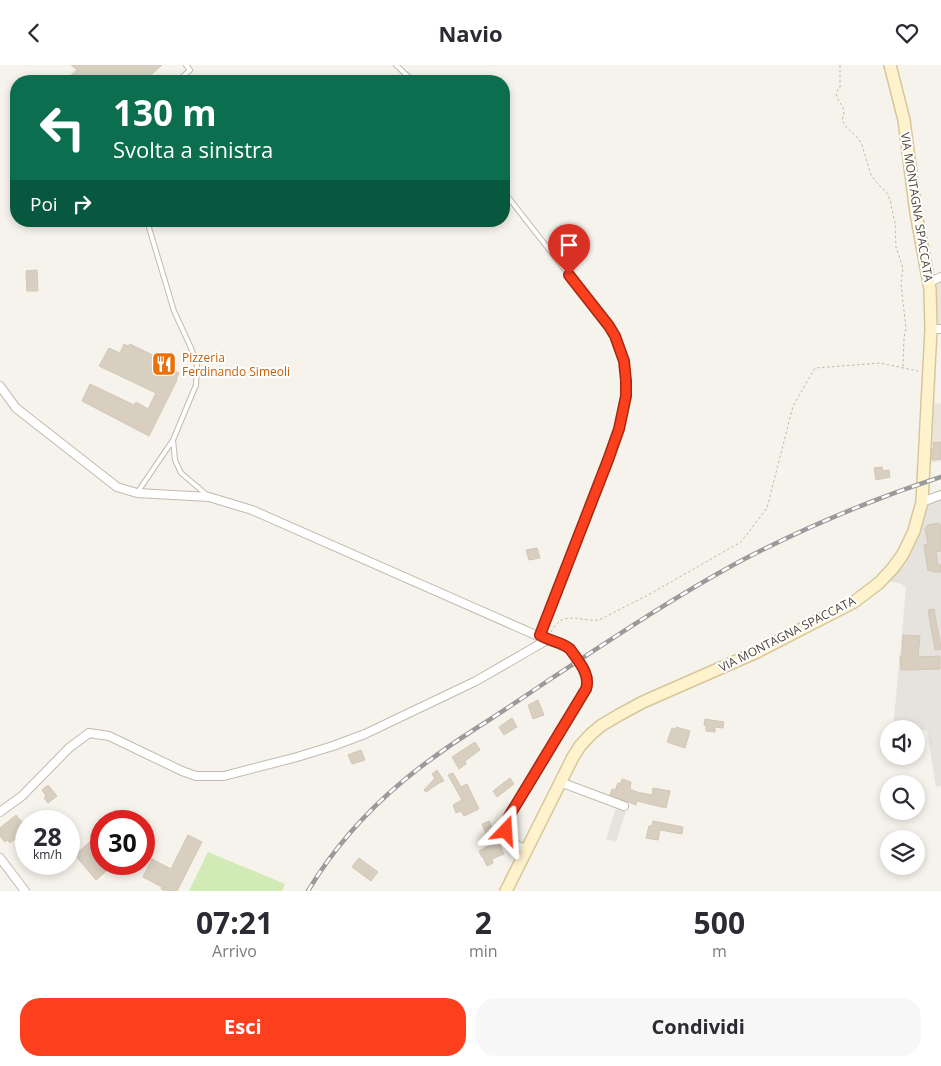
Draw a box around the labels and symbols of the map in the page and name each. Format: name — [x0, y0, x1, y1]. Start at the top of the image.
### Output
street label: VIA MONTAGNA SPACCATA — [897, 131, 937, 283]
pin — [548, 224, 590, 275]
place label: Pizzeria Ferdinando Simeoli — [182, 349, 290, 380]
restaurant icon: Pizzeria Ferdinando Simeoli — [151, 351, 177, 377]
street label: VIA MONTAGNA SPACCATA — [716, 592, 859, 676]
position arrow — [479, 804, 531, 856]
speed limit sign: 30 — [90, 810, 155, 875]

